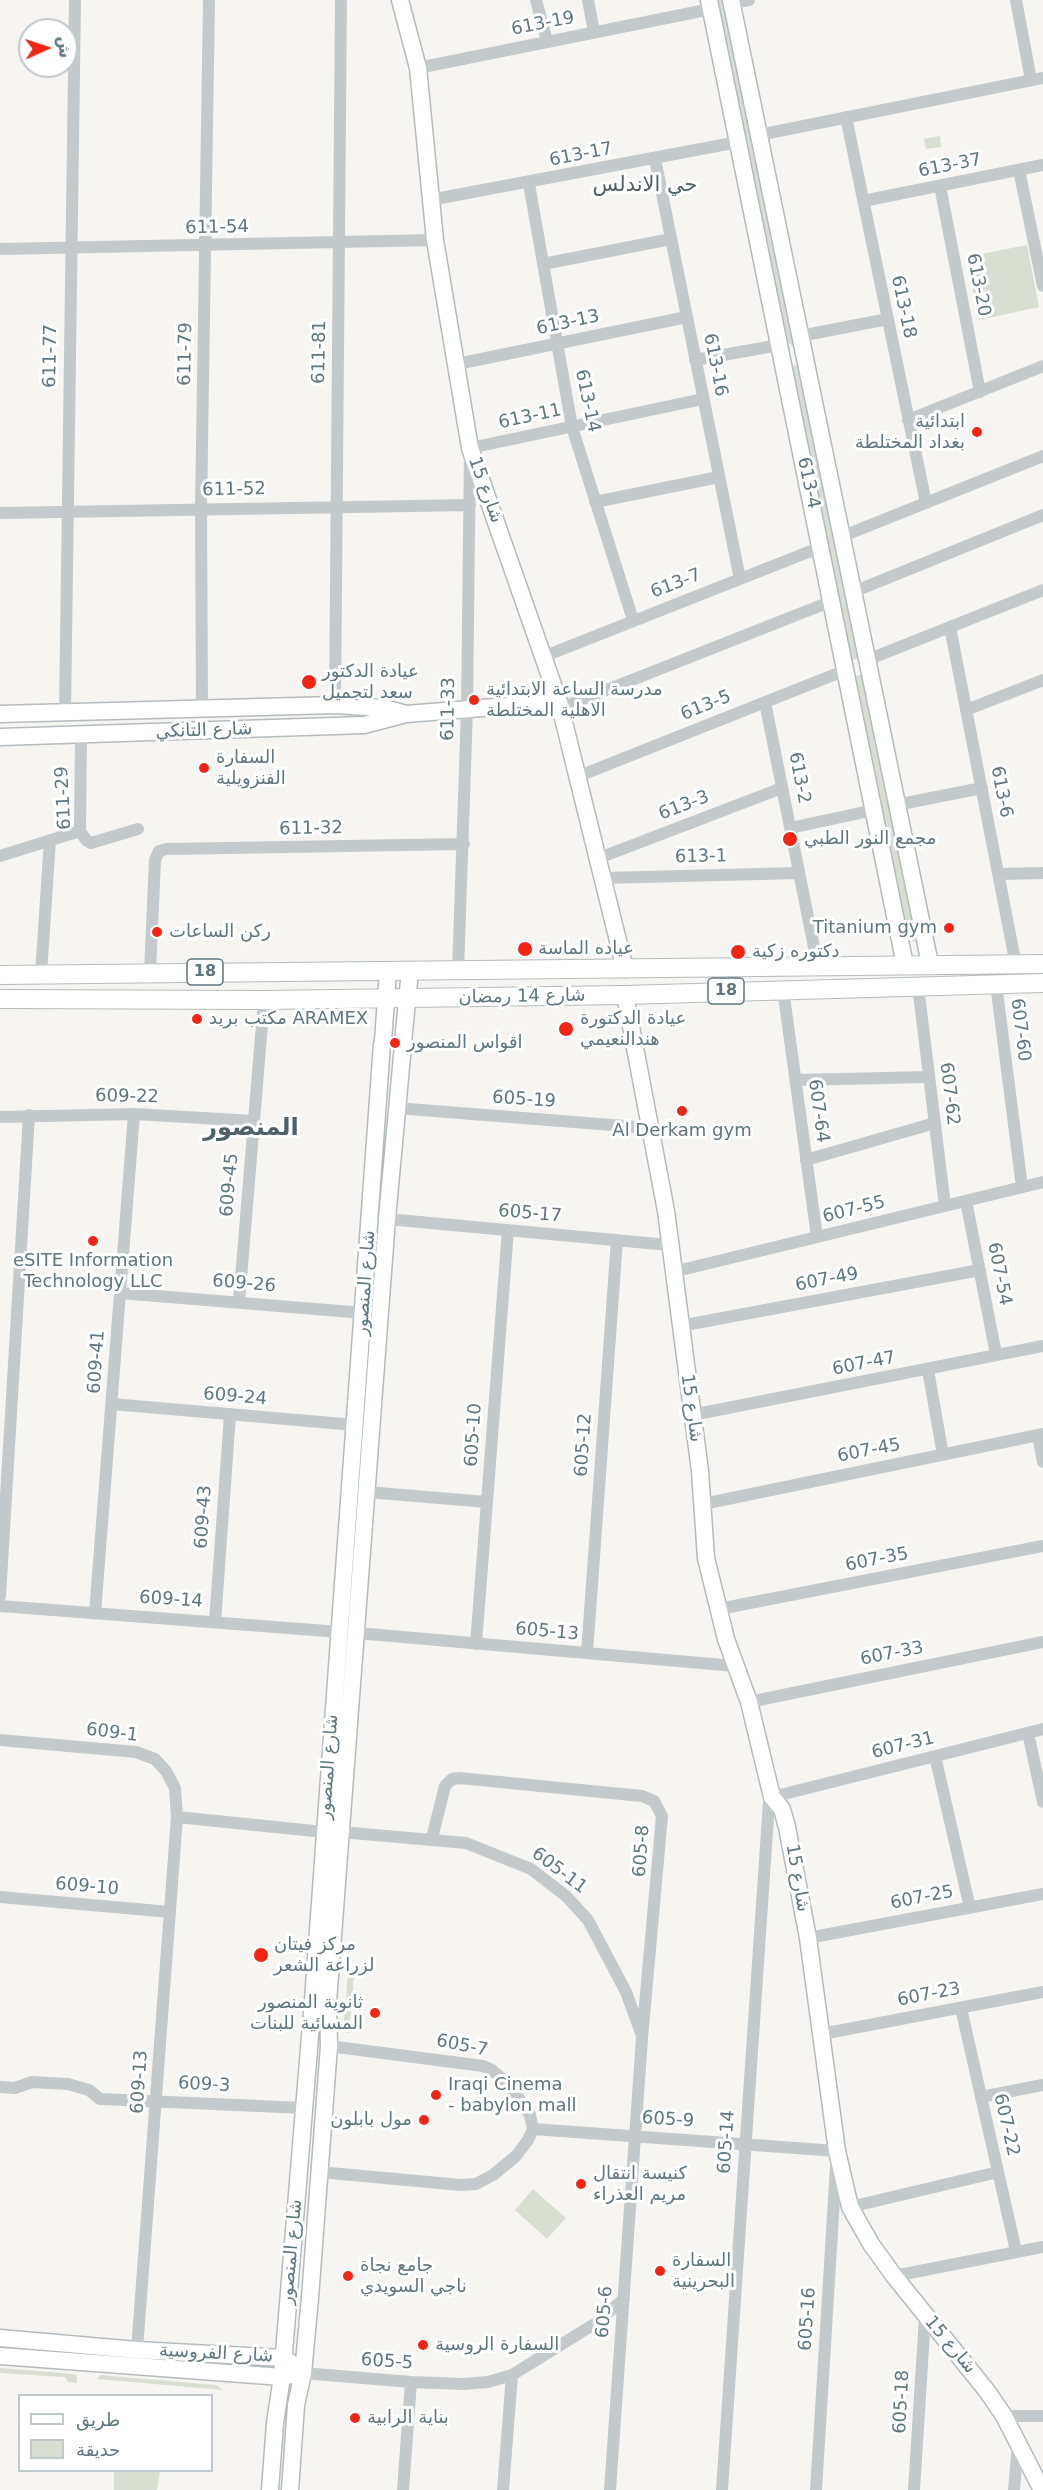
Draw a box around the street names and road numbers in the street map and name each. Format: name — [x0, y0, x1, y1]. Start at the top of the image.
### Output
street label: 613-19 — [510, 7, 576, 41]
street label: 613-17 — [548, 138, 614, 172]
street label: 613-37 — [917, 149, 983, 183]
street label: 611-54 — [185, 217, 249, 239]
street label: 613-20 — [961, 252, 995, 318]
street label: 613-18 — [886, 274, 920, 340]
street label: 613-13 — [535, 306, 601, 340]
street label: 611-81 — [309, 320, 331, 384]
street label: 611-79 — [175, 322, 197, 386]
street label: 611-77 — [40, 324, 62, 388]
street label: 613-16 — [698, 332, 732, 398]
street label: 613-14 — [570, 368, 604, 434]
street label: 613-11 — [497, 400, 563, 434]
street label: شارع 15 — [463, 454, 507, 526]
street label: 613-4 — [792, 455, 824, 511]
street label: 611-52 — [202, 479, 266, 501]
street label: 613-7 — [648, 565, 704, 603]
street label: 611-33 — [438, 677, 460, 741]
street label: 613-5 — [678, 686, 734, 726]
street label: شارع التانكي — [155, 719, 253, 743]
street label: 613-2 — [783, 750, 815, 806]
street label: 613-6 — [985, 764, 1017, 820]
street label: 611-29 — [52, 766, 76, 830]
street label: 613-3 — [656, 787, 712, 825]
street label: 611-32 — [279, 818, 343, 840]
street label: 613-1 — [675, 846, 727, 868]
road number: 18 — [187, 959, 223, 985]
road number: 18 — [708, 978, 744, 1004]
street label: شارع 14 رمضان — [458, 985, 586, 1009]
street label: 607-60 — [1005, 997, 1035, 1063]
street label: 607-62 — [934, 1061, 964, 1127]
street label: 607-64 — [803, 1078, 833, 1144]
street label: 609-22 — [95, 1086, 159, 1108]
street label: 605-19 — [491, 1087, 557, 1113]
street label: 609-45 — [216, 1152, 244, 1218]
street label: 607-55 — [820, 1192, 888, 1228]
street label: 605-17 — [497, 1200, 563, 1228]
street label: شارع المنصور — [352, 1230, 380, 1336]
street label: 607-54 — [982, 1241, 1016, 1307]
street label: 607-49 — [794, 1263, 860, 1297]
street label: 609-26 — [211, 1270, 277, 1298]
street label: 609-41 — [84, 1329, 110, 1395]
street label: 607-47 — [831, 1347, 897, 1381]
street label: شارع 15 — [676, 1373, 706, 1443]
street label: 609-24 — [202, 1383, 268, 1411]
street label: 605-10 — [461, 1402, 487, 1468]
street label: 605-12 — [571, 1412, 597, 1478]
street label: 607-45 — [836, 1434, 902, 1468]
street label: 609-43 — [191, 1484, 217, 1550]
street label: 607-35 — [844, 1543, 910, 1577]
street label: 609-14 — [138, 1587, 204, 1613]
street label: 605-13 — [514, 1618, 580, 1646]
street label: 607-33 — [859, 1637, 925, 1671]
street label: شارع المنصور — [315, 1714, 343, 1820]
street label: 609-1 — [85, 1719, 139, 1747]
street label: 607-31 — [869, 1728, 937, 1764]
street label: 605-8 — [629, 1824, 655, 1878]
street label: شارع 15 — [780, 1842, 814, 1914]
street label: 605-11 — [527, 1843, 591, 1899]
street label: 609-10 — [54, 1873, 120, 1901]
street label: 607-25 — [889, 1881, 955, 1915]
street label: 607-23 — [896, 1978, 962, 2012]
street label: 605-7 — [434, 2030, 490, 2062]
street label: 609-13 — [127, 2049, 153, 2115]
street label: 609-3 — [177, 2073, 231, 2097]
street label: 607-22 — [988, 2092, 1024, 2158]
street label: 605-9 — [641, 2107, 695, 2133]
street label: 605-14 — [714, 2109, 740, 2175]
street label: شارع المنصور — [277, 2198, 307, 2306]
street label: 605-6 — [592, 2285, 618, 2339]
street label: 605-16 — [795, 2286, 821, 2352]
street label: شارع 15 — [920, 2312, 980, 2378]
street label: شارع الفروسية — [158, 2340, 274, 2368]
street label: 605-5 — [360, 2349, 414, 2375]
street label: 605-18 — [890, 2370, 914, 2434]

